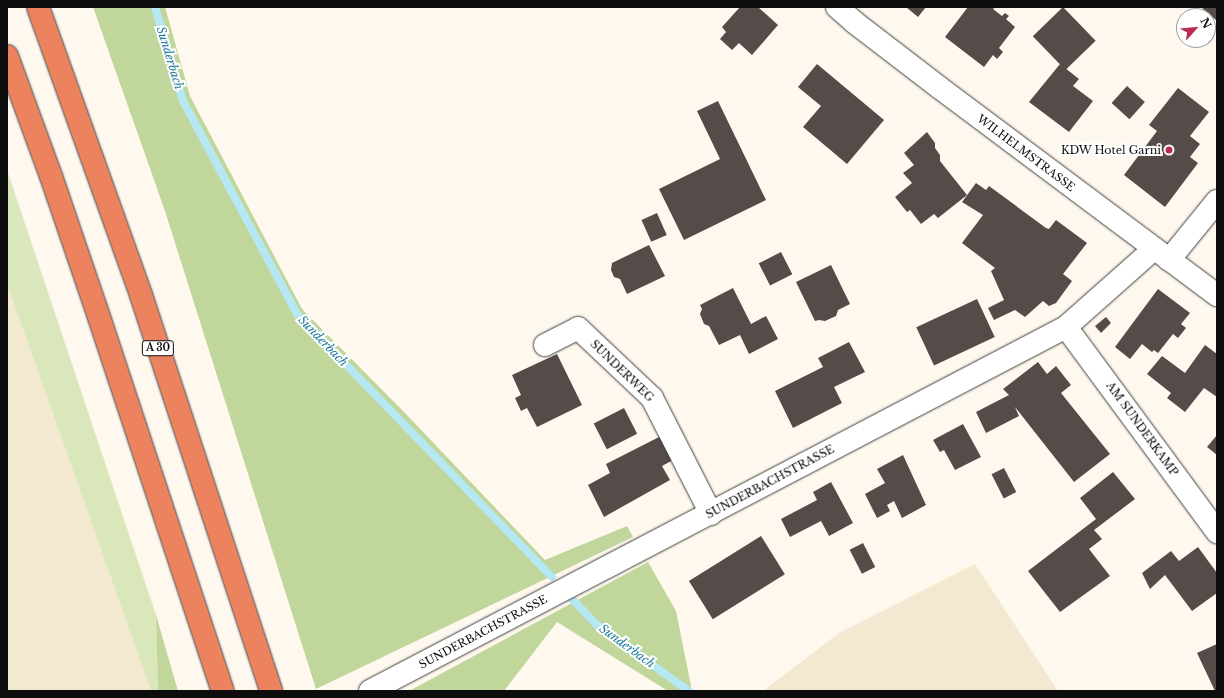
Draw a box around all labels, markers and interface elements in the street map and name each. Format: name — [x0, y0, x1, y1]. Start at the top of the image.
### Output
north arrow — [1176, 8, 1216, 48]
text: N — [1197, 15, 1214, 31]
water label: Sunderbach — [154, 25, 186, 91]
street label: WILHELMSTRASSE — [975, 112, 1077, 194]
place label: KDW Hotel Garni — [1060, 143, 1161, 157]
marker: KDW Hotel Garni — [1164, 145, 1174, 155]
water label: Sunderbach — [295, 313, 351, 369]
street label: SUNDERWEG — [588, 338, 656, 404]
road number: A 30 — [141, 340, 175, 356]
street label: AM SUNDERKAMP — [1103, 379, 1181, 479]
street label: SUNDERBACHSTRASSE — [704, 442, 836, 522]
street label: SUNDERBACHSTRASSE — [417, 592, 549, 672]
water label: Sunderbach — [596, 621, 658, 671]

